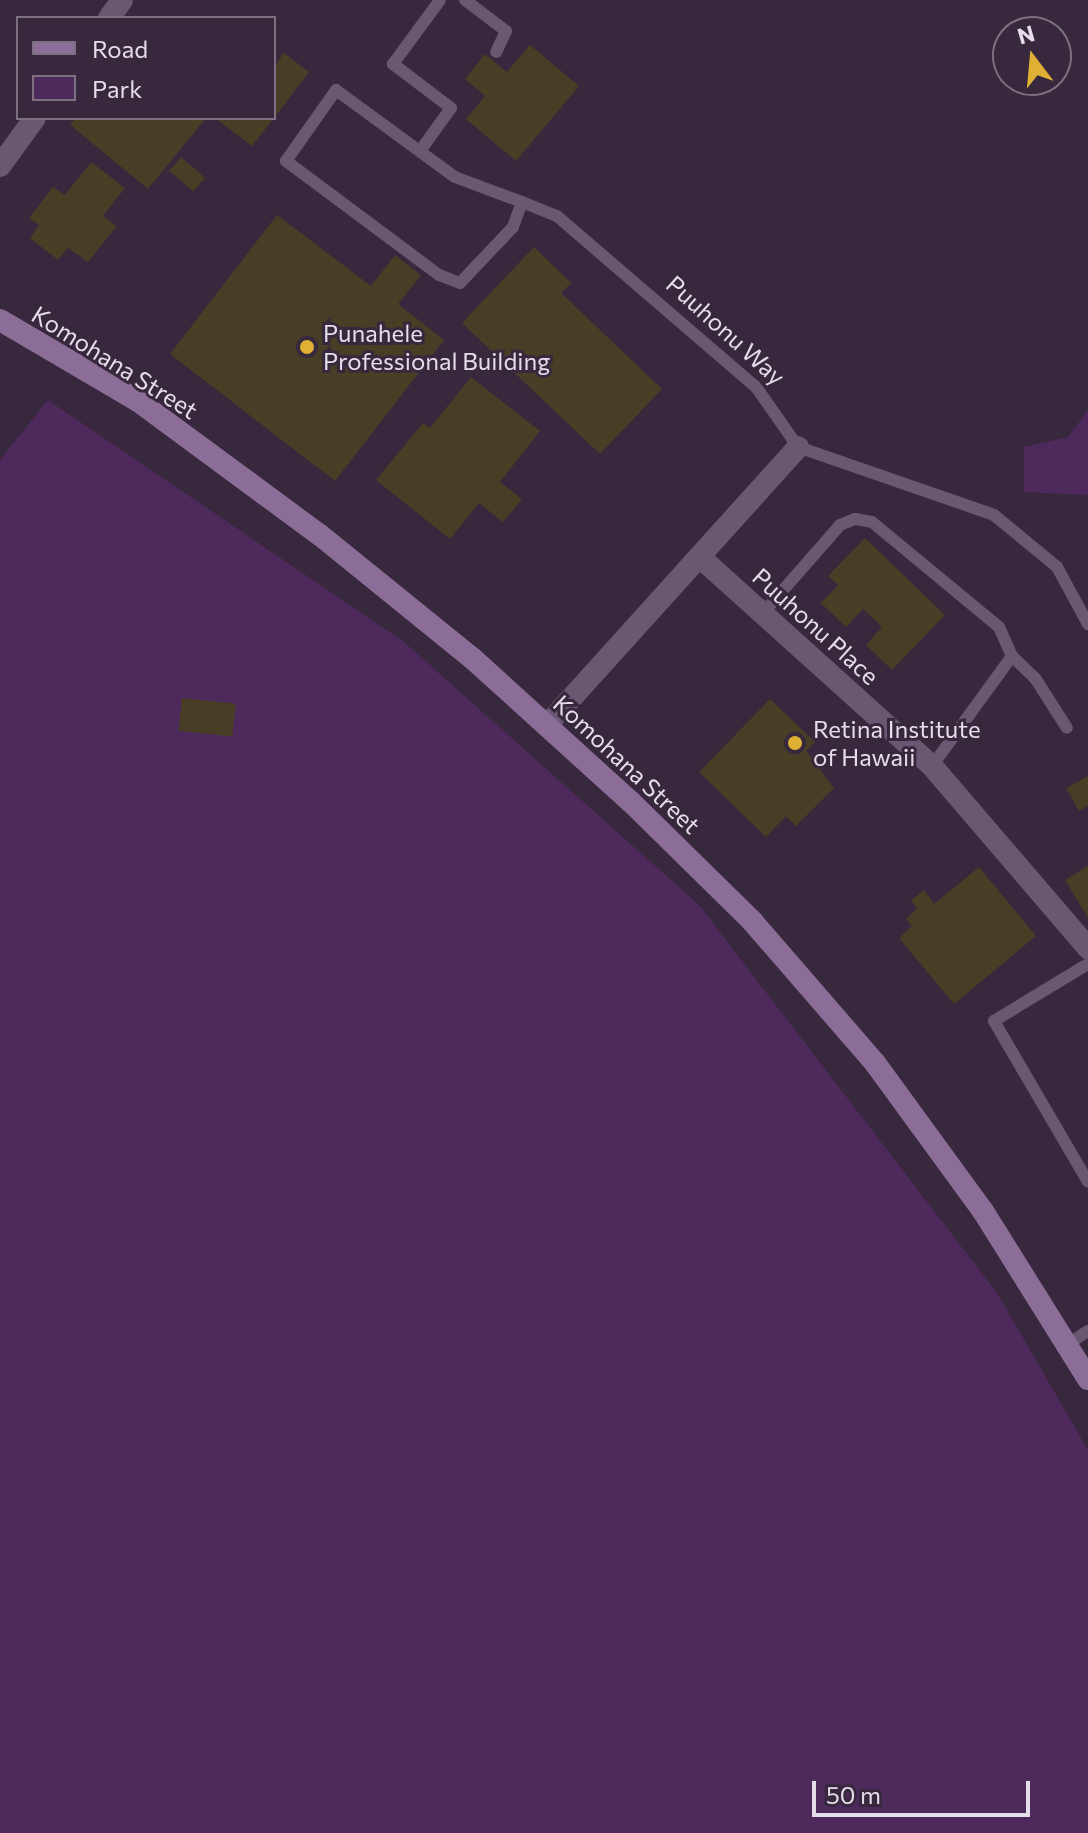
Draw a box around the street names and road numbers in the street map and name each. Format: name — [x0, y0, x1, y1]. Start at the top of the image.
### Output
street label: Puuhonu Way — [661, 269, 791, 391]
street label: Komohana Street — [27, 299, 203, 425]
street label: Puuhonu Place — [747, 562, 885, 690]
street label: Komohana Street — [548, 689, 706, 839]

